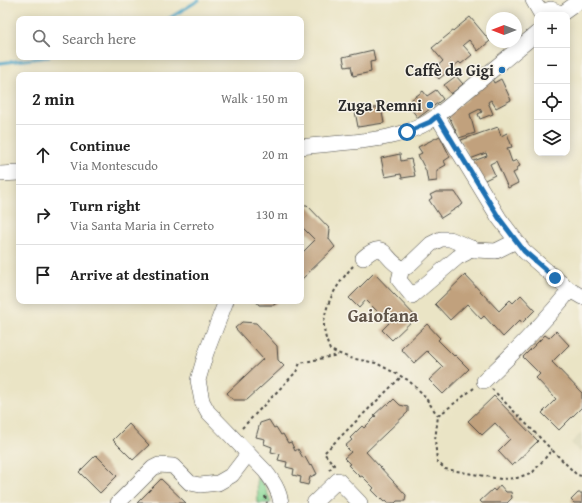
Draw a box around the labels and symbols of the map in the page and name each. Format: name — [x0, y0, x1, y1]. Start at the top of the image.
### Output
north arrow — [486, 12, 522, 48]
place label: Caffè da Gigi — [405, 58, 494, 82]
marker: Caffè da Gigi — [497, 65, 507, 75]
place label: Zuga Remni — [338, 93, 422, 117]
marker: Zuga Remni — [425, 100, 435, 110]
route start — [398, 123, 416, 141]
route end — [546, 269, 564, 287]
district label: Gaiofana — [348, 302, 419, 329]

